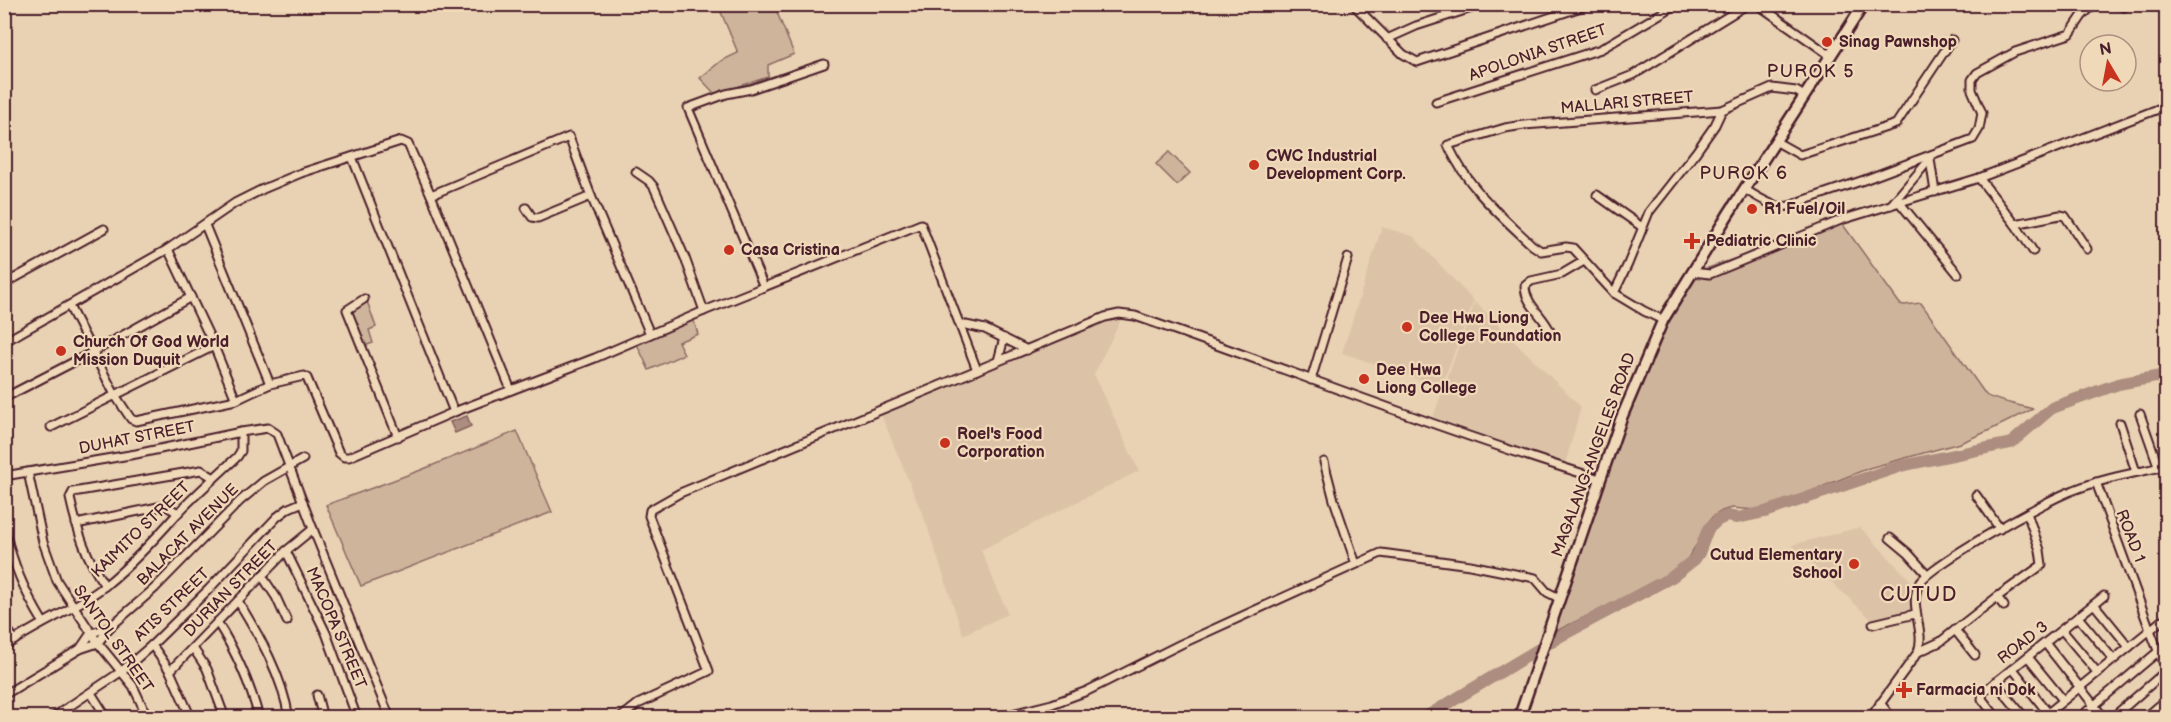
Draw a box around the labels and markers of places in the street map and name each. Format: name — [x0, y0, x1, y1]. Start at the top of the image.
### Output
place label: Sinag Pawnshop — [1839, 33, 1957, 52]
marker: Sinag Pawnshop — [1820, 35, 1834, 49]
place label: CWC Industrial Development Corp. — [1266, 147, 1406, 184]
marker: CWC Industrial Development Corp. — [1247, 158, 1261, 172]
place label: R1 Fuel/Oil — [1764, 200, 1845, 219]
marker: R1 Fuel/Oil — [1745, 202, 1759, 216]
marker: Pediatric Clinic — [1683, 232, 1701, 250]
place label: Pediatric Clinic — [1706, 232, 1817, 251]
place label: Casa Cristina — [741, 241, 840, 260]
marker: Casa Cristina — [722, 243, 736, 257]
place label: Dee Hwa Liong College Foundation — [1419, 309, 1561, 346]
marker: Dee Hwa Liong College Foundation — [1400, 320, 1414, 334]
place label: Church Of God World Mission Duquit — [73, 333, 229, 370]
marker: Church Of God World Mission Duquit — [54, 344, 68, 358]
place label: Dee Hwa Liong College — [1376, 361, 1477, 398]
marker: Dee Hwa Liong College — [1357, 372, 1371, 386]
place label: Roel's Food Corporation — [957, 425, 1045, 462]
marker: Roel's Food Corporation — [938, 436, 952, 450]
place label: Cutud Elementary School — [1710, 546, 1843, 583]
marker: Cutud Elementary School — [1847, 557, 1861, 571]
place label: Farmacia ni Dok — [1916, 681, 2036, 700]
marker: Farmacia ni Dok — [1897, 683, 1911, 697]

